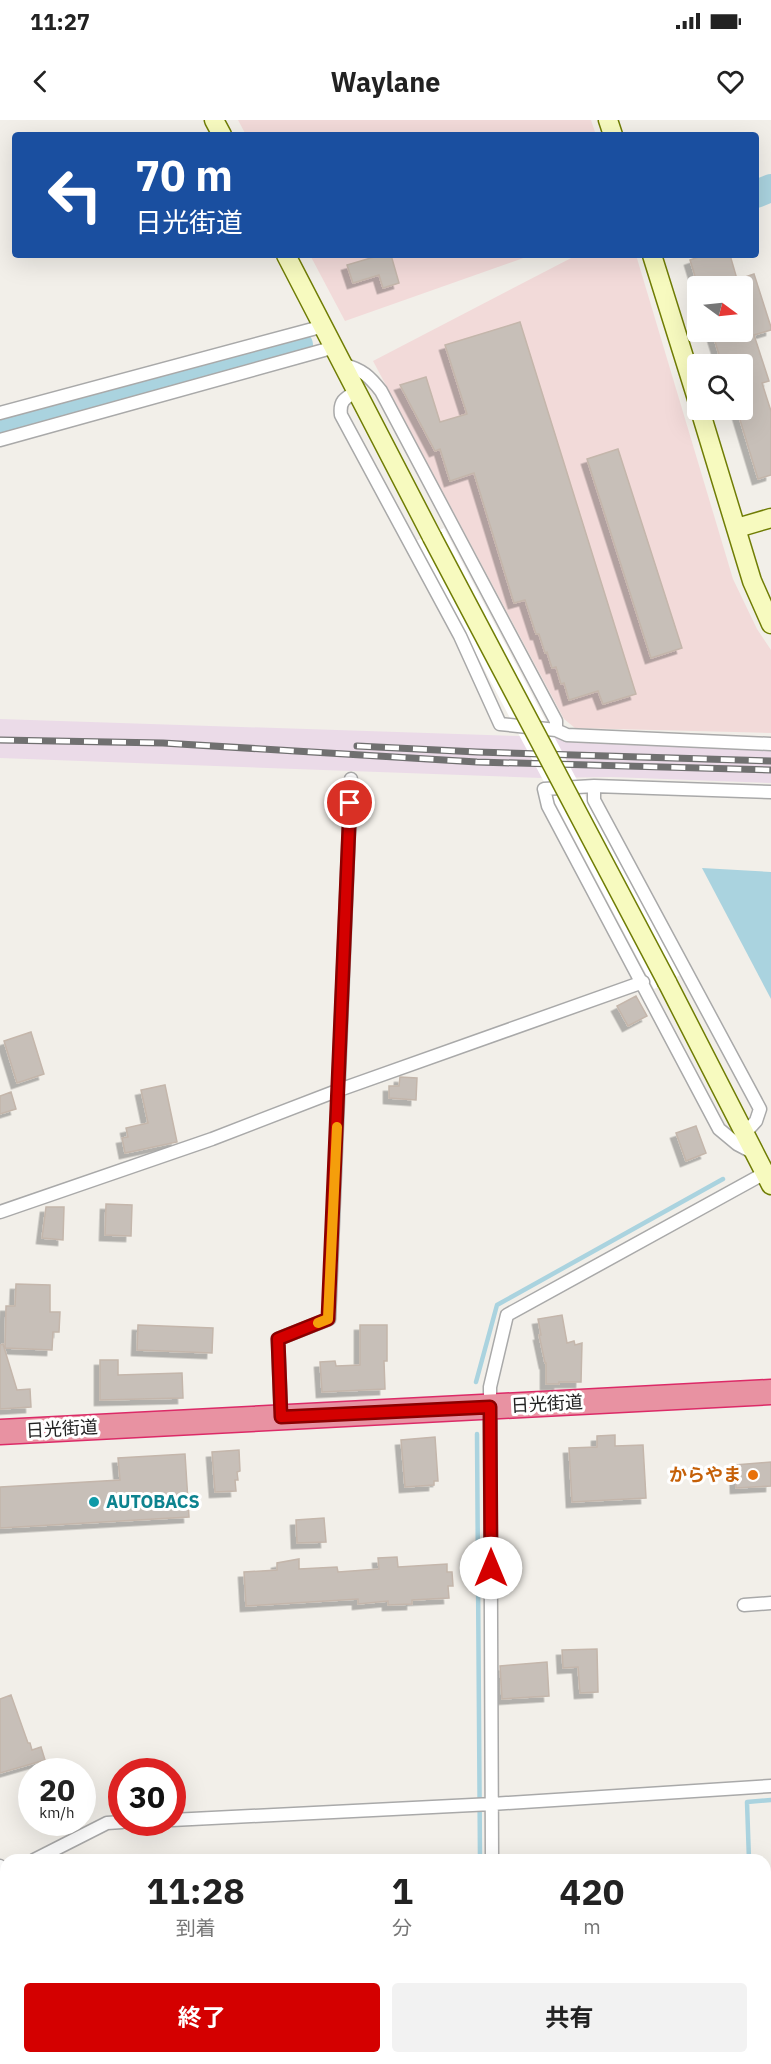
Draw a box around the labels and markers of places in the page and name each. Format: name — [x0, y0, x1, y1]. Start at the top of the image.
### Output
pin — [324, 777, 375, 828]
place label: からやま — [669, 1463, 741, 1486]
marker: からやま — [746, 1468, 760, 1482]
place label: AUTOBACS — [106, 1490, 200, 1513]
marker: AUTOBACS — [87, 1495, 101, 1509]

